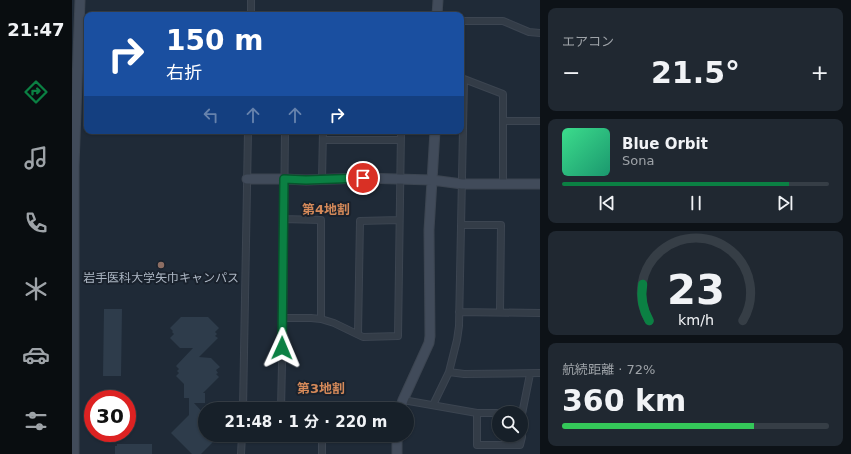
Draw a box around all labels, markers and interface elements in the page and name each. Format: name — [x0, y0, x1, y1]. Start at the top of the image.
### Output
text: 21:47 — [7, 19, 65, 40]
text: 150 m — [166, 24, 263, 57]
icon: right — [100, 28, 152, 80]
text: エアコン — [562, 34, 614, 49]
text: 21.5° — [651, 55, 740, 90]
text: − — [562, 60, 580, 85]
text: + — [811, 60, 829, 85]
text: 右折 — [166, 62, 202, 83]
icon: directions — [22, 78, 50, 106]
icon: left — [200, 104, 222, 126]
icon: ahead — [242, 104, 264, 126]
icon: ahead — [284, 104, 306, 126]
icon: right — [326, 104, 348, 126]
text: Blue Orbit — [622, 135, 708, 153]
icon: music — [22, 144, 50, 172]
text: Sona — [622, 153, 654, 168]
pin — [346, 161, 380, 195]
icon: arrive — [352, 167, 374, 189]
icon: previous — [596, 192, 618, 214]
icon: pause — [685, 192, 707, 214]
icon: next — [774, 192, 796, 214]
district label: 第4地割 — [302, 202, 350, 217]
icon: phone — [22, 209, 50, 237]
marker: 岩手医科大学矢巾キャンパス — [156, 260, 166, 270]
text: 23 — [667, 264, 724, 313]
place label: 岩手医科大学矢巾キャンパス — [83, 271, 239, 285]
icon: climate — [22, 275, 50, 303]
text: km/h — [677, 311, 714, 327]
position arrow — [261, 327, 303, 369]
icon: car — [22, 341, 50, 369]
text: 航続距離 · 72% — [562, 362, 655, 377]
district label: 第3地割 — [297, 381, 345, 396]
text: 360 km — [562, 383, 686, 418]
speed limit sign: 30 — [84, 390, 136, 442]
map controls — [492, 406, 528, 442]
button: search — [492, 406, 528, 442]
icon: filters — [22, 407, 50, 435]
text: 21:48 · 1 分 · 220 m — [225, 413, 387, 431]

